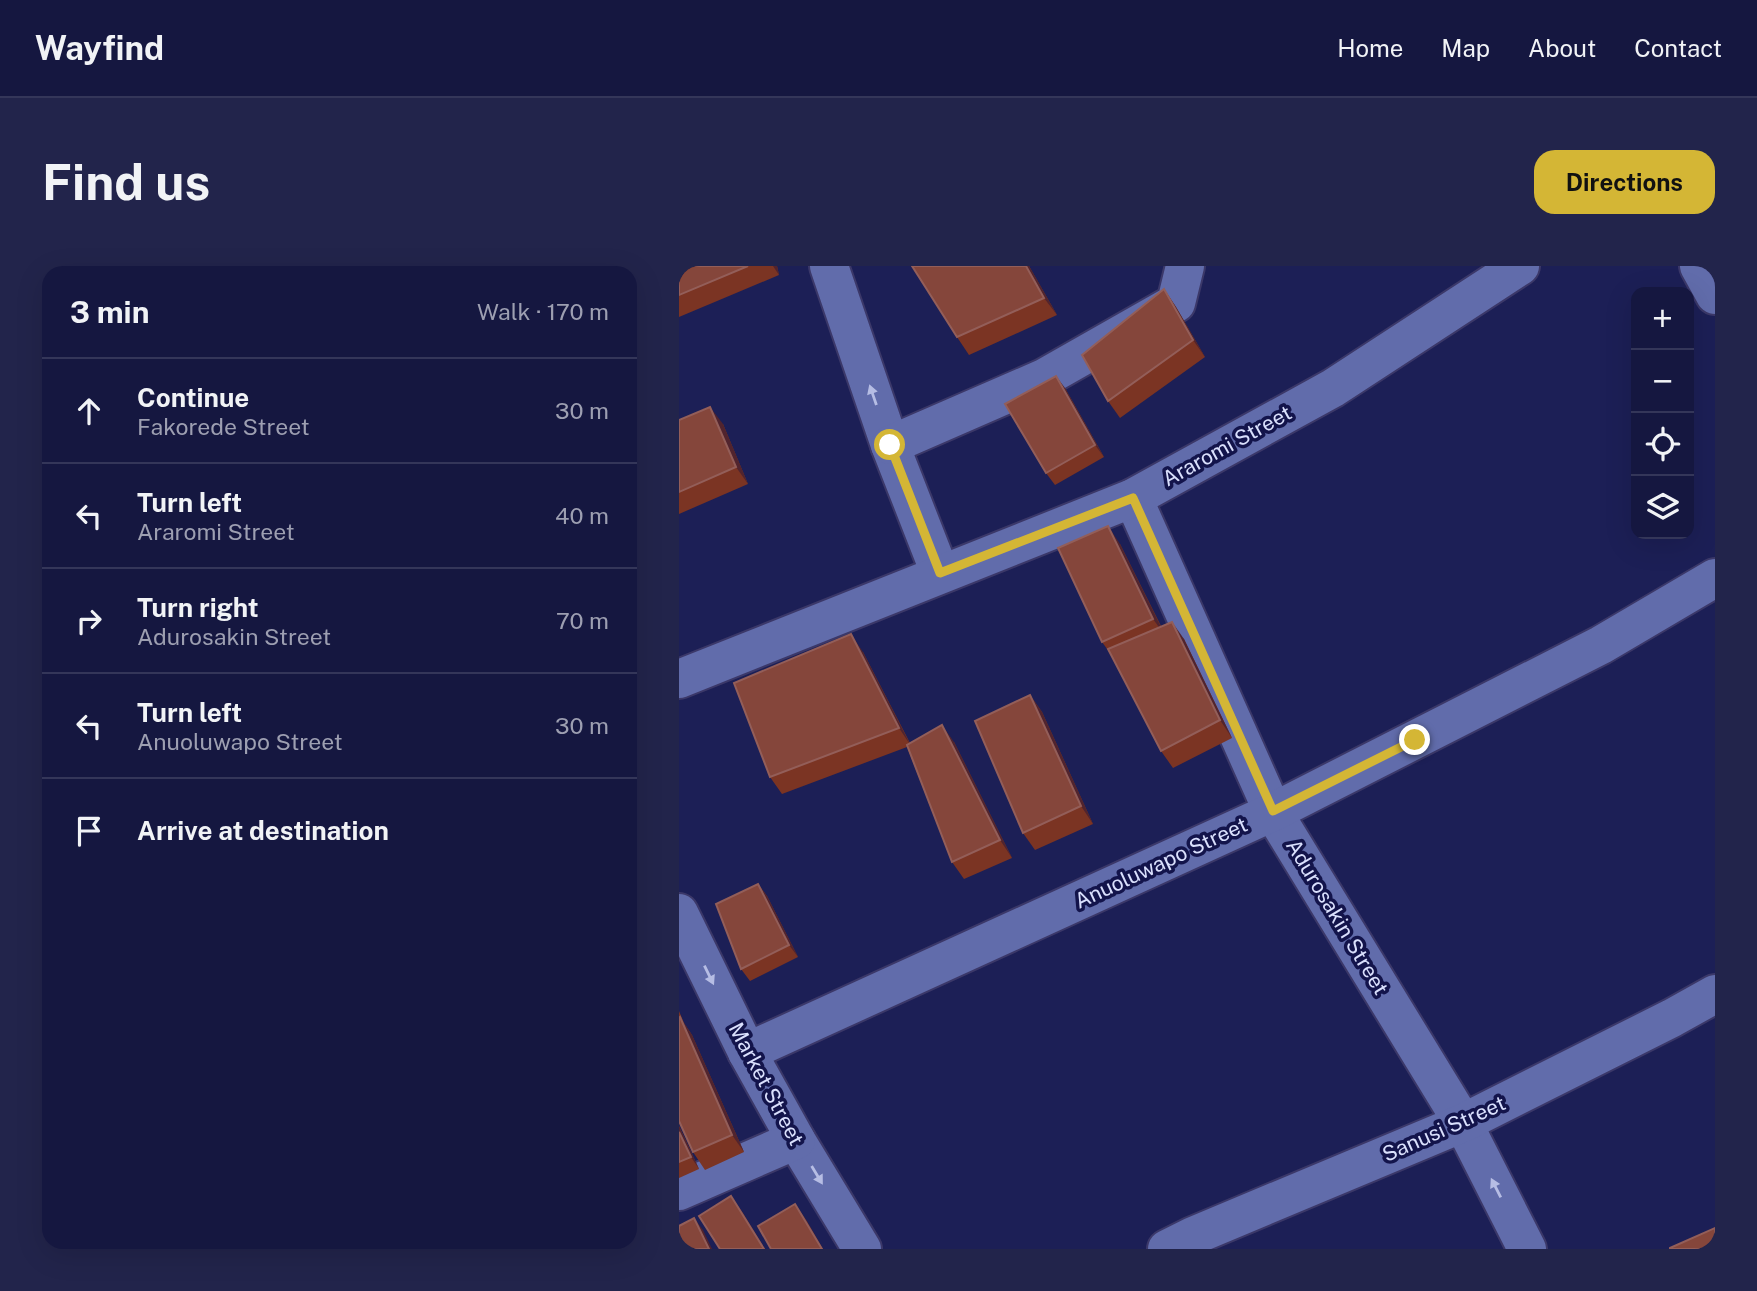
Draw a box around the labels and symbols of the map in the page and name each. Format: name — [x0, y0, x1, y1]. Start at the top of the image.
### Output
one-way arrow — [867, 384, 878, 405]
street label: Araromi Street — [1158, 400, 1296, 491]
route start — [874, 429, 905, 460]
route end — [1399, 724, 1430, 755]
street label: Anuoluwapo Street — [1070, 812, 1251, 914]
street label: Adurosakin Street — [1281, 834, 1394, 999]
one-way arrow — [704, 965, 715, 985]
street label: Market Street — [724, 1018, 809, 1150]
street label: Sanusi Street — [1378, 1090, 1509, 1167]
one-way arrow — [811, 1165, 823, 1184]
one-way arrow — [1490, 1178, 1501, 1198]

